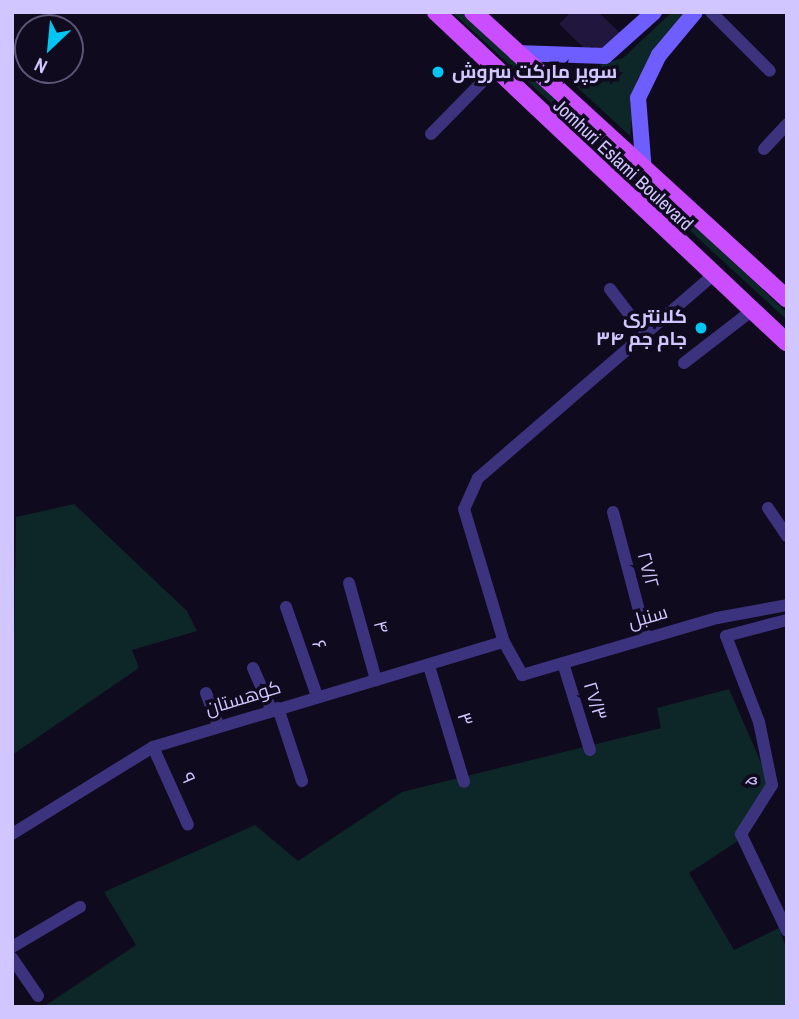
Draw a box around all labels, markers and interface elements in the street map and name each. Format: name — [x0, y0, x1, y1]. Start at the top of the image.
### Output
north arrow — [14, 14, 84, 84]
text: N — [30, 52, 51, 80]
place label: سوپر مارکت سروش — [452, 61, 617, 83]
marker: سوپر مارکت سروش — [430, 64, 446, 80]
street label: Jomhuri Eslami Boulevard — [548, 94, 698, 236]
place label: کلانتری ۳۴ جام جم — [596, 306, 687, 350]
marker: کلانتری ۳۴ جام جم — [693, 320, 709, 336]
street label: ۲۷/۲ — [632, 550, 664, 590]
street label: سنبل — [626, 601, 670, 633]
street label: ۴ — [368, 618, 394, 636]
street label: ۶ — [307, 637, 331, 653]
street label: کوهستان — [202, 676, 284, 720]
street label: ۲۷/۳ — [578, 679, 612, 723]
street label: ۳ — [452, 710, 478, 728]
street label: ۹ — [176, 769, 200, 787]
street label: ۵ — [739, 775, 763, 787]

